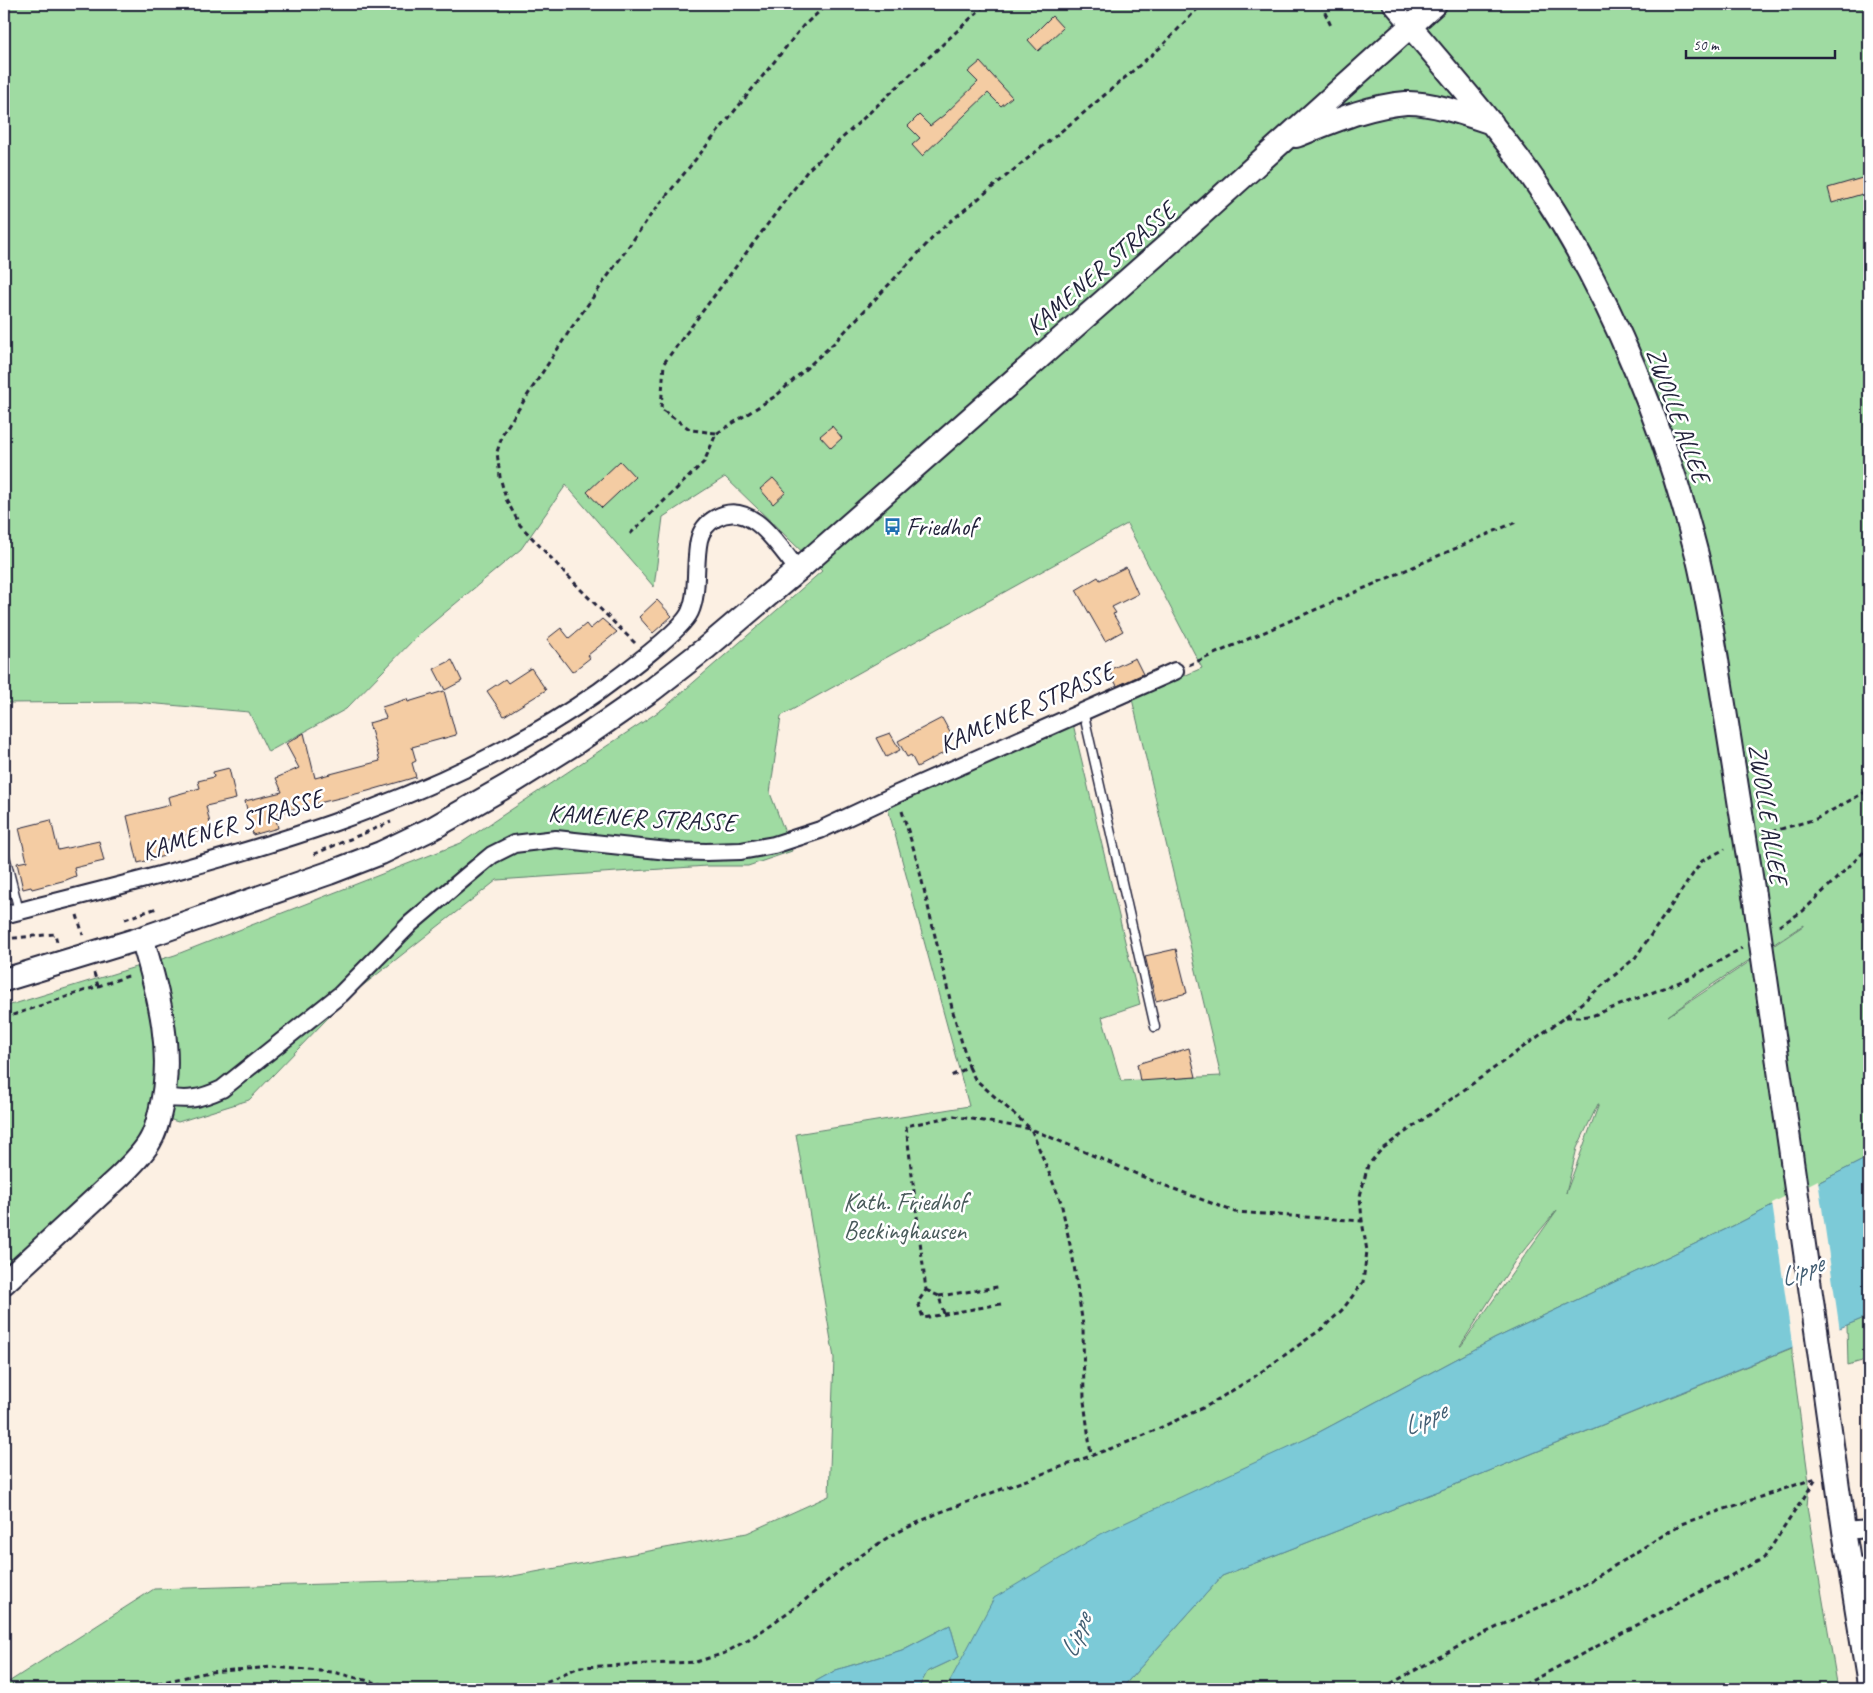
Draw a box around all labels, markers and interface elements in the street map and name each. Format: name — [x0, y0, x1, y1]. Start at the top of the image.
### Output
scale bar — [1686, 28, 1834, 60]
text: 50 m — [1693, 36, 1720, 55]
street label: KAMENER STRASSE — [1019, 193, 1184, 342]
street label: ZWOLLE ALLEE — [1639, 343, 1718, 490]
place label: Friedhof — [906, 511, 981, 543]
bus stop icon: Friedhof — [882, 516, 902, 536]
street label: KAMENER STRASSE — [934, 654, 1122, 761]
street label: ZWOLLE ALLEE — [1741, 742, 1795, 890]
street label: KAMENER STRASSE — [138, 781, 330, 868]
street label: KAMENER STRASSE — [547, 797, 740, 839]
park label: Kath. Friedhof Beckinghausen — [843, 1186, 971, 1247]
water label: Lippe — [1774, 1246, 1831, 1294]
water label: Lippe — [1397, 1393, 1454, 1443]
water label: Lippe — [1052, 1605, 1100, 1662]

